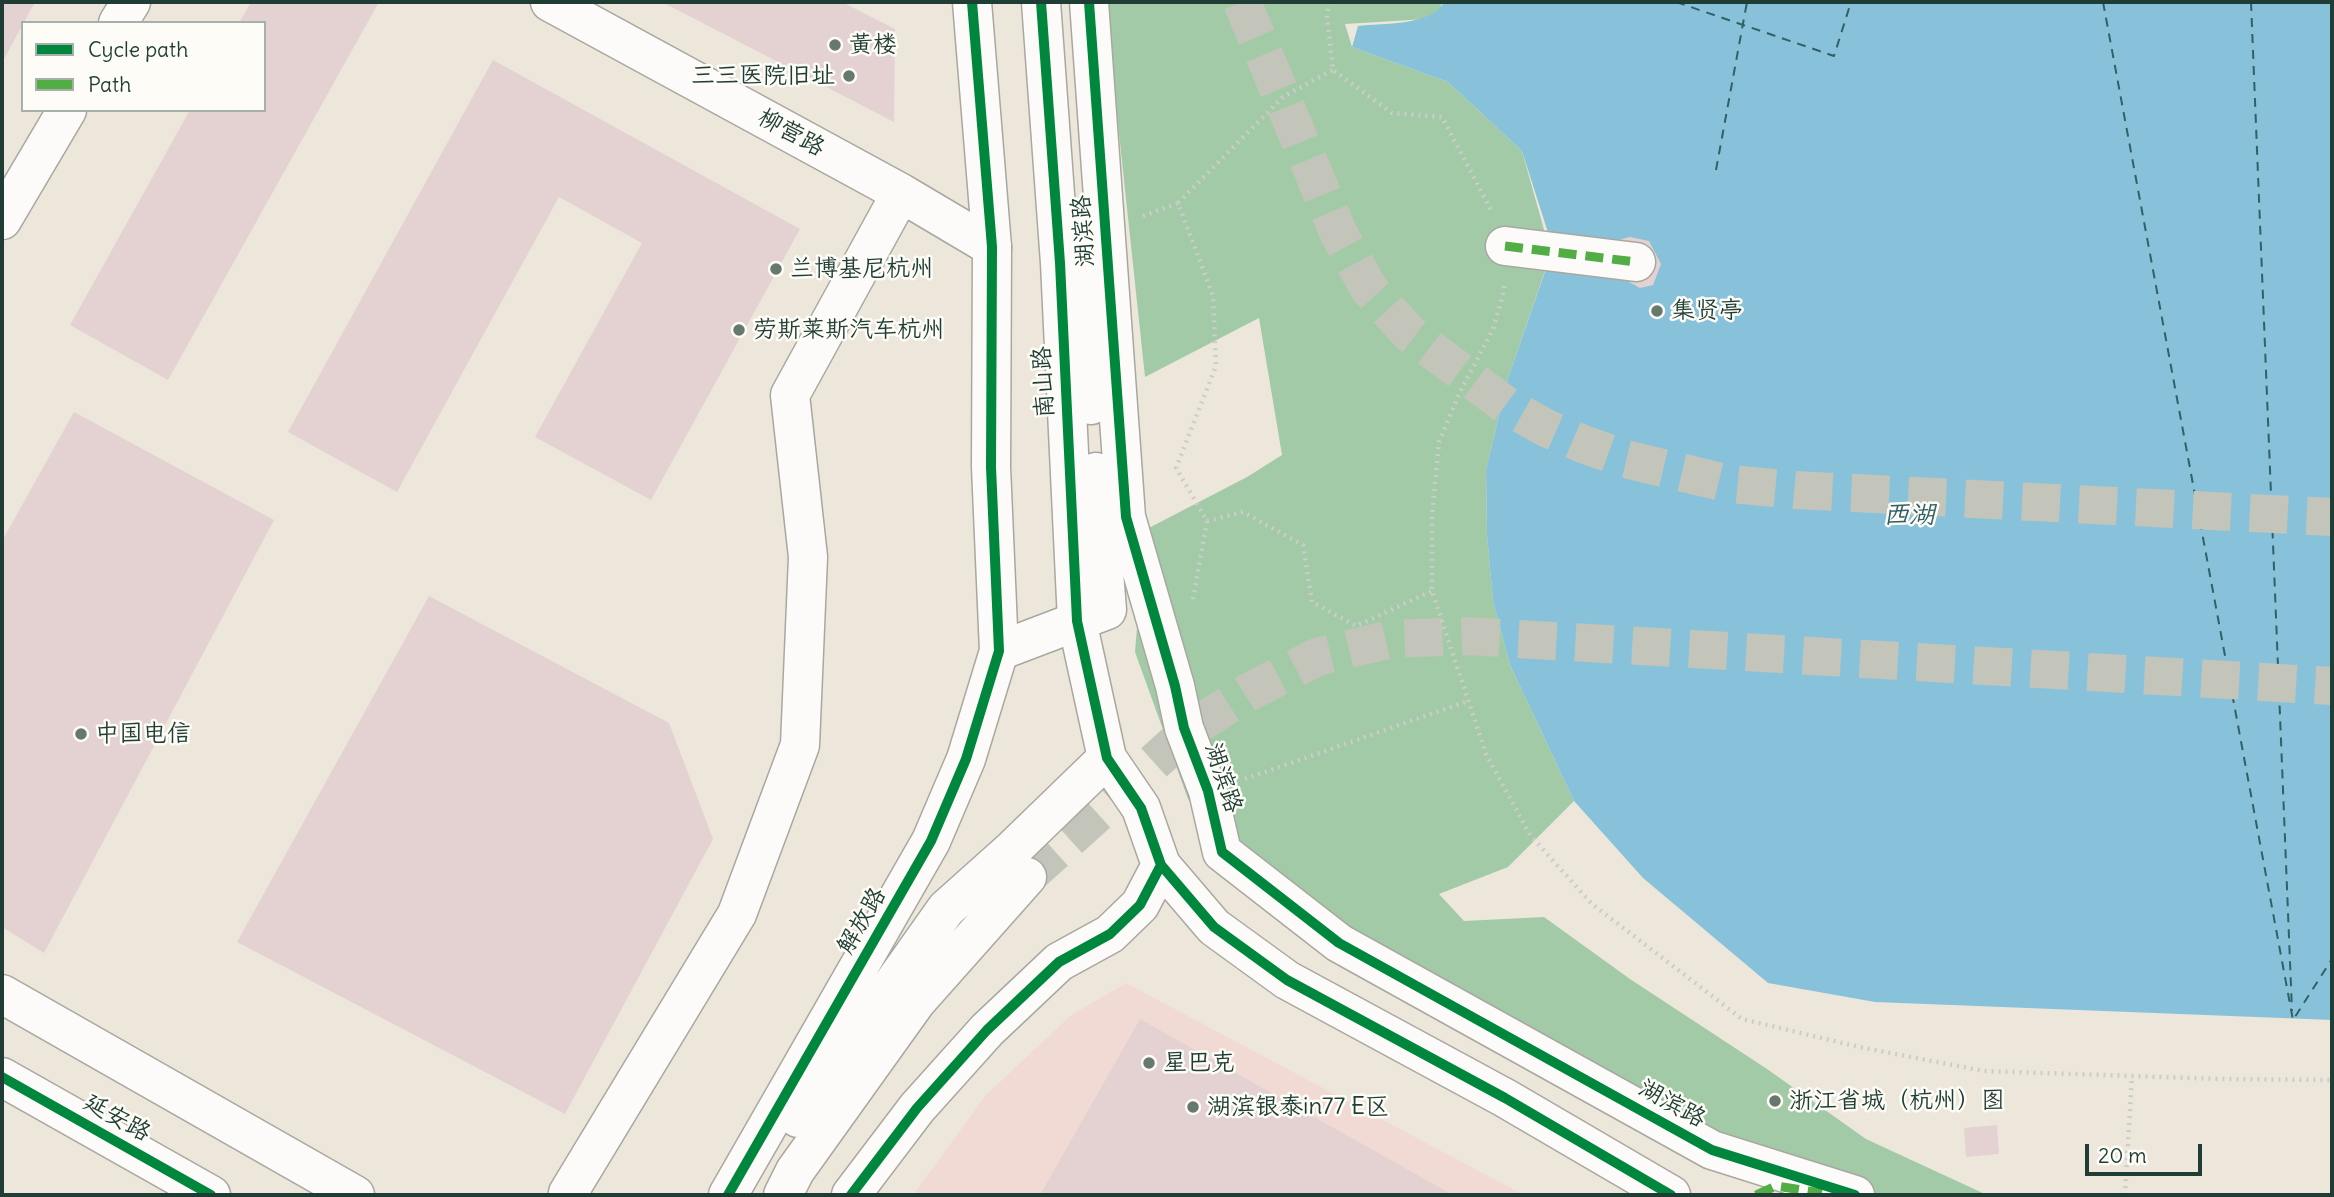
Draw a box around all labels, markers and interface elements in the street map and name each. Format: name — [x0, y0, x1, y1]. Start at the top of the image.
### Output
legend — [21, 21, 266, 112]
place label: 黄楼 — [849, 31, 897, 59]
text: Cycle path — [88, 36, 188, 63]
marker: 黄楼 — [827, 37, 843, 53]
place label: 三三医院旧址 — [691, 62, 835, 90]
marker: 三三医院旧址 — [841, 68, 857, 84]
text: Path — [88, 71, 131, 98]
street label: 柳营路 — [753, 103, 829, 163]
street label: 湖滨路 — [1067, 194, 1101, 268]
place label: 兰博基尼杭州 — [790, 255, 934, 283]
marker: 兰博基尼杭州 — [768, 261, 784, 277]
place label: 集贤亭 — [1671, 297, 1743, 325]
marker: 集贤亭 — [1649, 303, 1665, 319]
place label: 劳斯莱斯汽车杭州 — [753, 316, 945, 344]
marker: 劳斯莱斯汽车杭州 — [731, 322, 747, 338]
street label: 南山路 — [1028, 345, 1060, 419]
water label: 西湖 — [1883, 500, 1935, 532]
place label: 中国电信 — [95, 720, 191, 748]
marker: 中国电信 — [73, 726, 89, 742]
street label: 湖滨路 — [1198, 739, 1248, 817]
street label: 解放路 — [832, 883, 892, 959]
place label: 星巴克 — [1163, 1049, 1235, 1077]
marker: 星巴克 — [1141, 1055, 1157, 1071]
street label: 湖滨路 — [1634, 1074, 1710, 1134]
place label: 浙江省城（杭州）图 — [1789, 1087, 2005, 1115]
street label: 延安路 — [79, 1088, 155, 1148]
place label: 湖滨银泰in77 E区 — [1207, 1093, 1389, 1121]
marker: 浙江省城（杭州）图 — [1767, 1093, 1783, 1109]
marker: 湖滨银泰in77 E区 — [1185, 1099, 1201, 1115]
scale bar — [2089, 1130, 2206, 1174]
text: 20 m — [2098, 1142, 2147, 1169]

